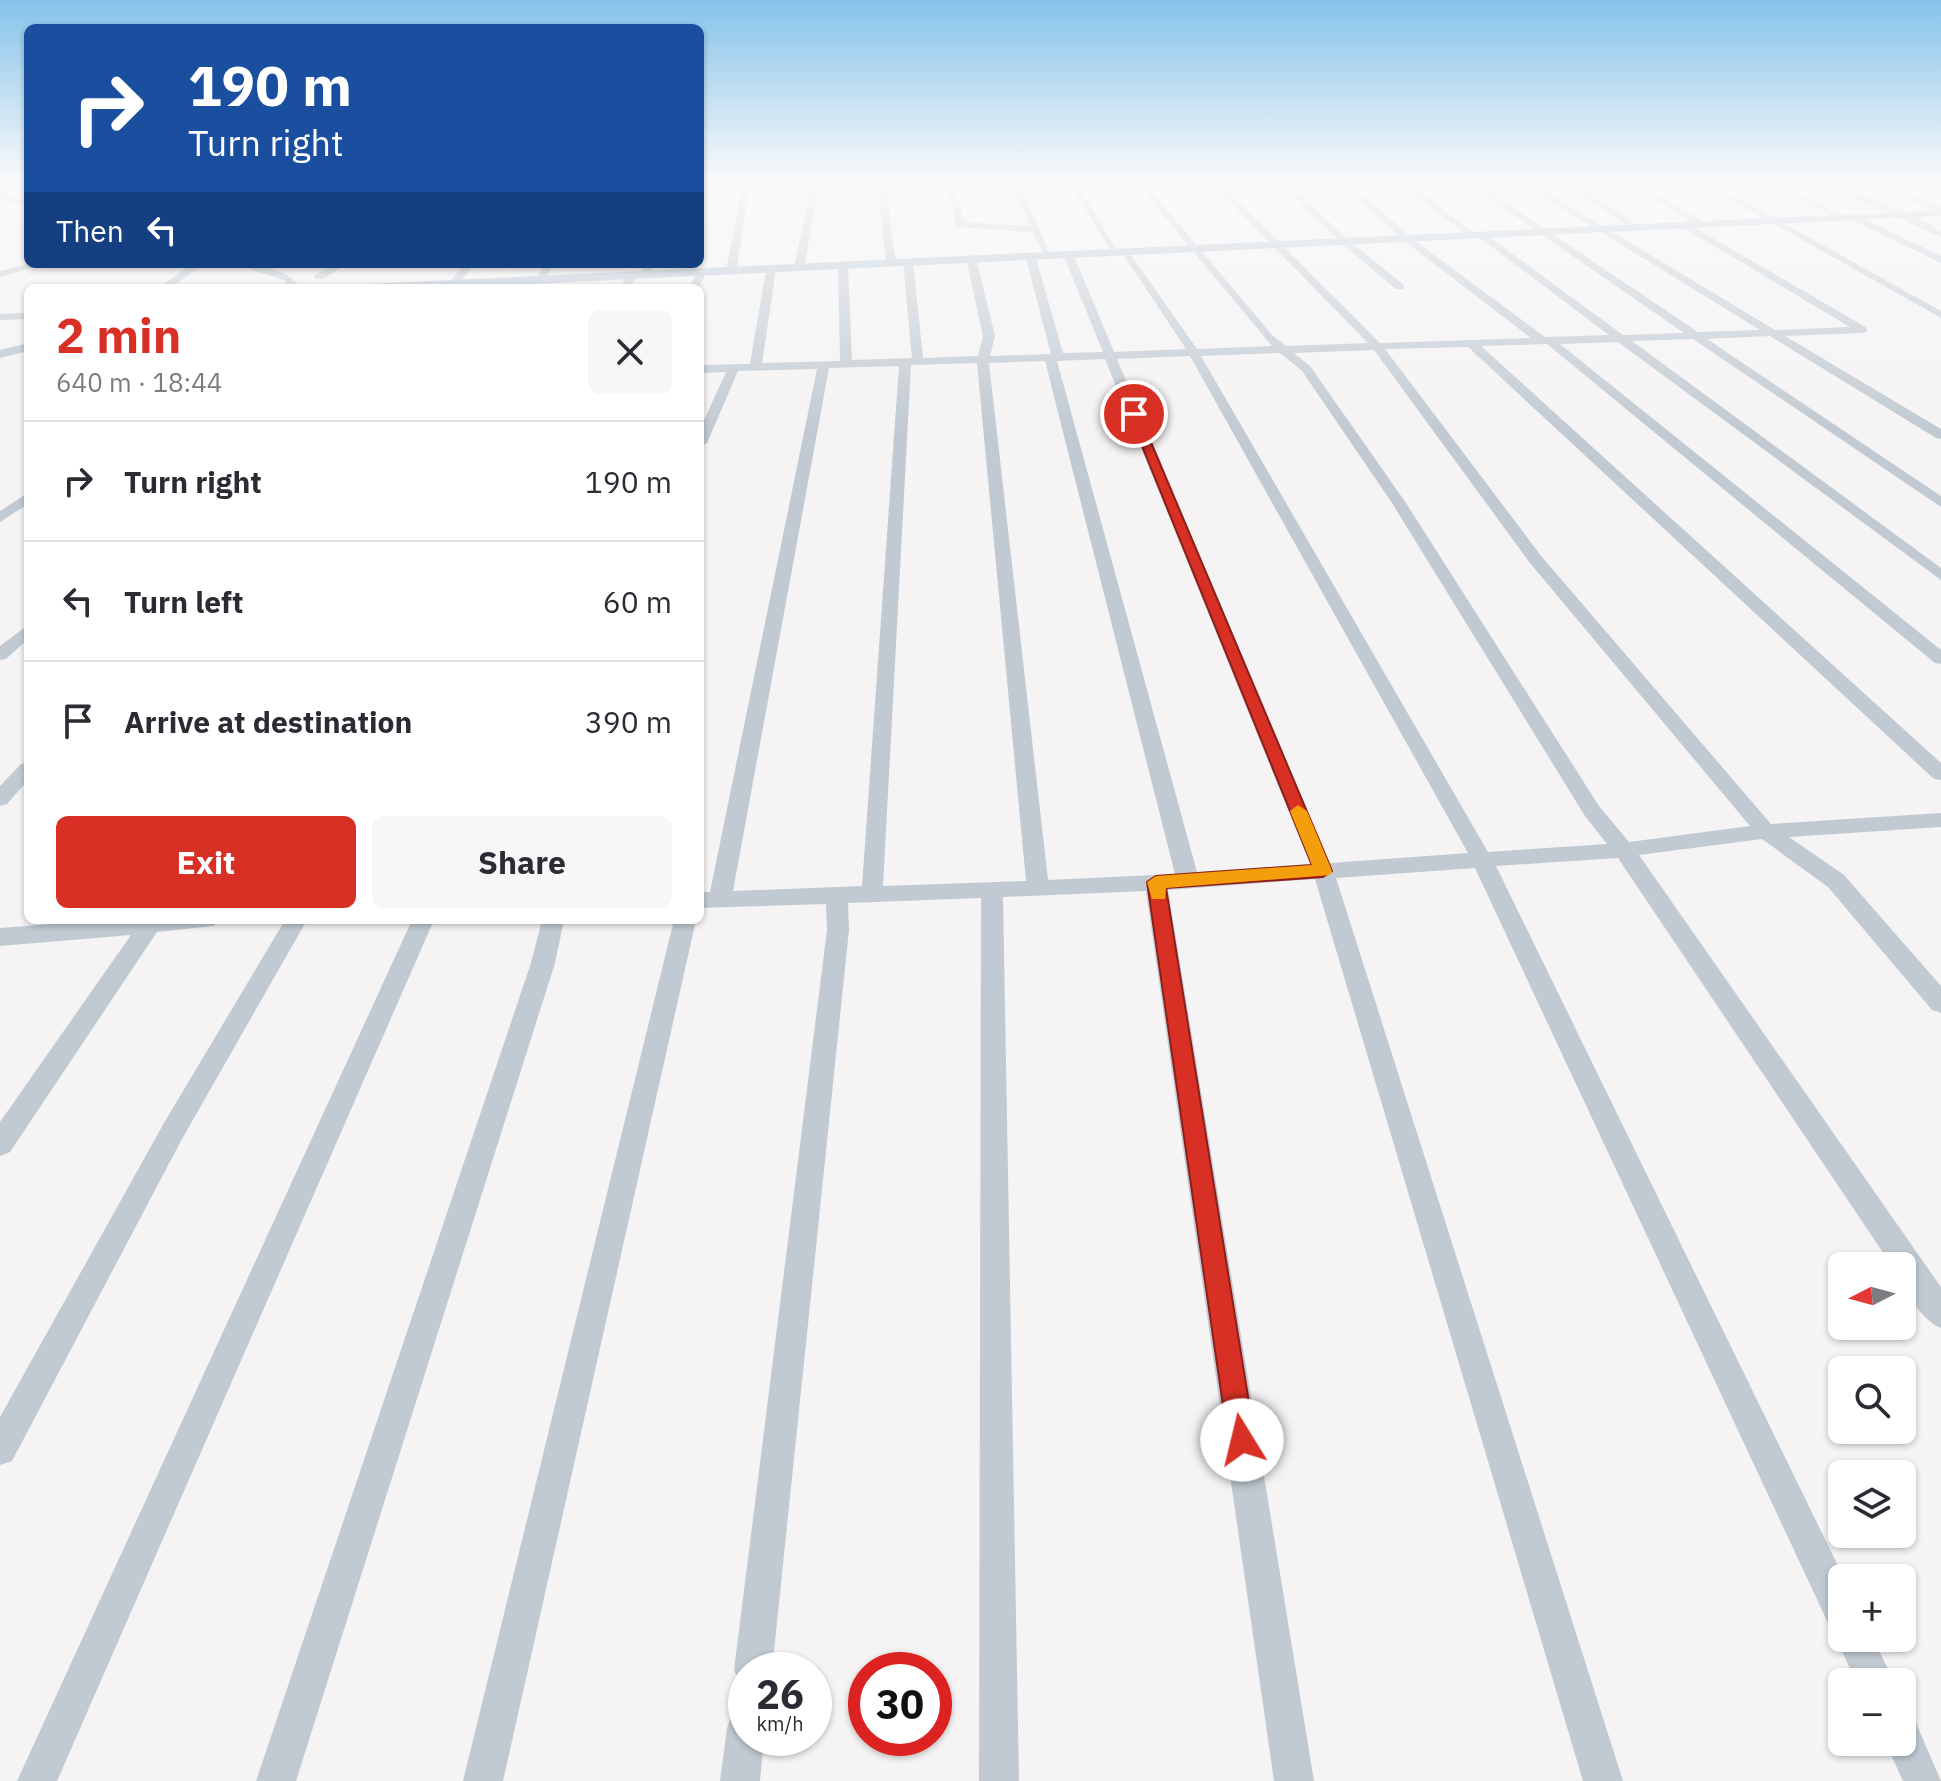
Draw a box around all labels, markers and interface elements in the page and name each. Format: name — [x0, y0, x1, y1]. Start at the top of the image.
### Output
text: 190 m — [188, 49, 352, 121]
icon: right — [56, 56, 160, 160]
text: Turn right — [188, 119, 344, 166]
icon: left — [140, 208, 184, 252]
text: Then — [56, 211, 124, 250]
text: 2 min — [56, 304, 181, 366]
button: close — [588, 310, 672, 394]
text: 640 m · 18:44 — [56, 365, 222, 399]
pin — [1100, 380, 1168, 448]
icon: arrive — [1112, 392, 1156, 436]
icon: right — [56, 459, 100, 503]
text: Turn right — [124, 462, 262, 501]
text: 190 m — [585, 462, 672, 501]
icon: left — [56, 579, 100, 623]
text: Turn left — [124, 582, 243, 621]
text: 60 m — [603, 582, 672, 621]
icon: arrive — [56, 699, 100, 743]
text: Arrive at destination — [124, 702, 412, 741]
text: 390 m — [585, 702, 672, 741]
button: Exit — [56, 816, 356, 908]
button: Share — [372, 816, 672, 908]
north arrow — [1828, 1252, 1916, 1340]
map controls — [1828, 1252, 1916, 1756]
button: search — [1828, 1356, 1916, 1444]
position arrow — [1200, 1398, 1284, 1482]
button: layers — [1828, 1460, 1916, 1548]
button: + — [1828, 1564, 1916, 1652]
speed limit sign: 30 — [848, 1652, 952, 1756]
text: 26 — [756, 1668, 804, 1720]
button: − — [1828, 1668, 1916, 1756]
text: km/h — [756, 1710, 804, 1737]

